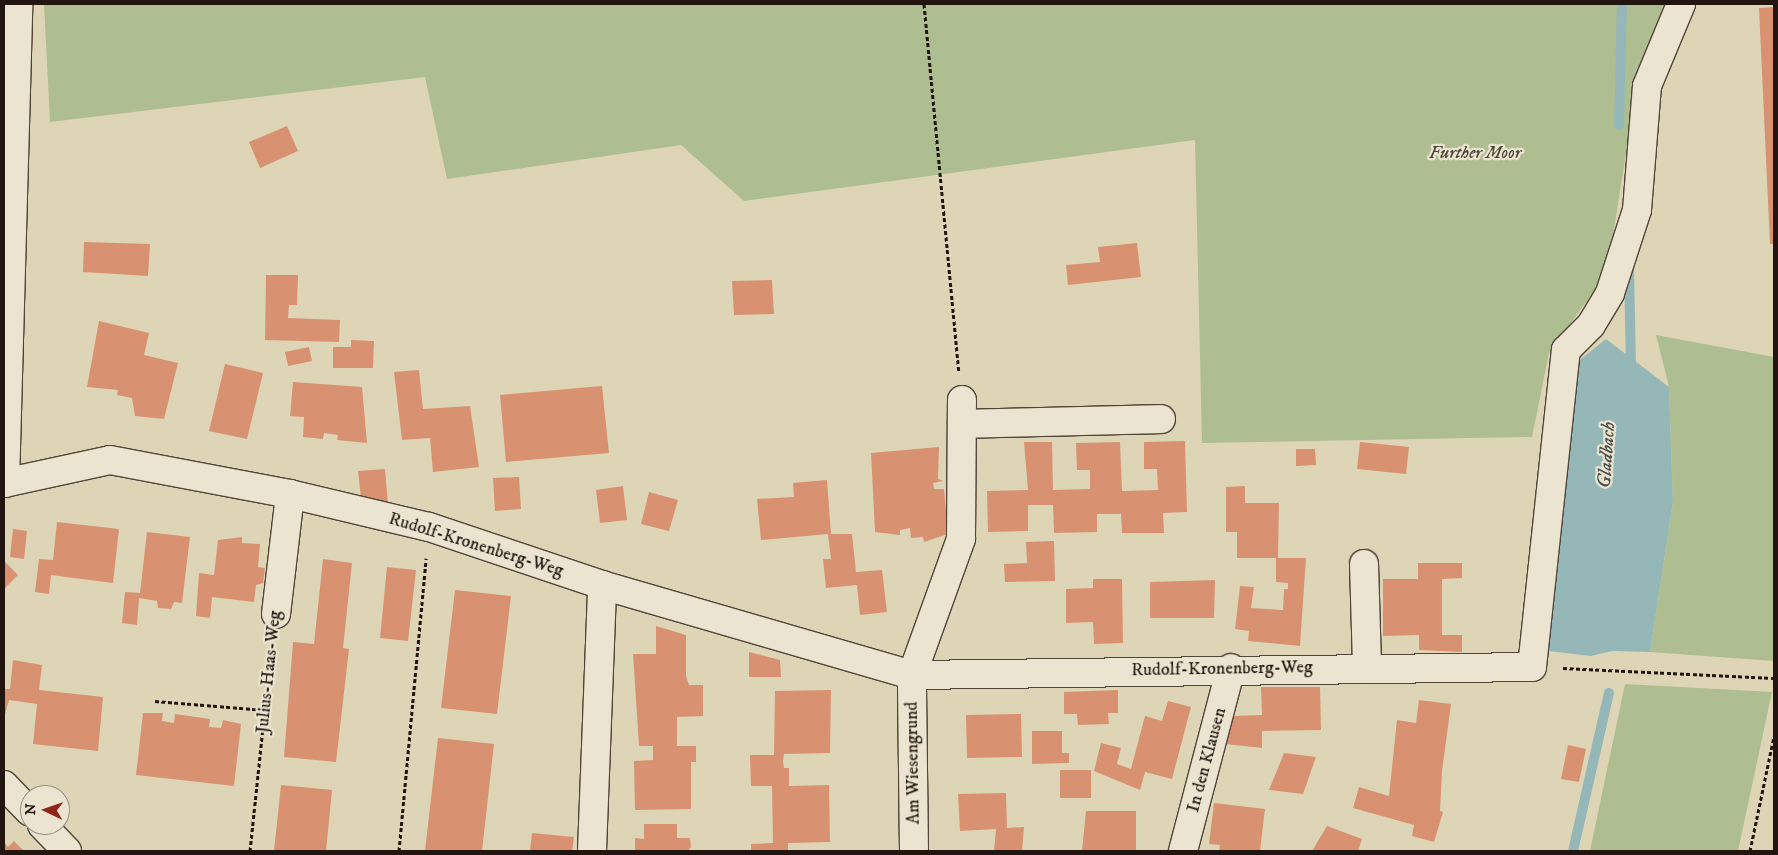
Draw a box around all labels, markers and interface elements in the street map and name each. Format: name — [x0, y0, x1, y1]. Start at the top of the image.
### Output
park label: Further Moor — [1429, 142, 1521, 164]
water label: Gladbach — [1593, 421, 1621, 489]
street label: Rudolf-Kronenberg-Weg — [386, 508, 566, 582]
street label: Julius-Haas-Weg — [252, 610, 286, 734]
street label: Rudolf-Kronenberg-Weg — [1131, 657, 1313, 681]
street label: Am Wiesengrund — [901, 701, 925, 825]
street label: In den Klausen — [1183, 705, 1231, 815]
north arrow — [20, 785, 70, 835]
text: N — [22, 803, 40, 815]

